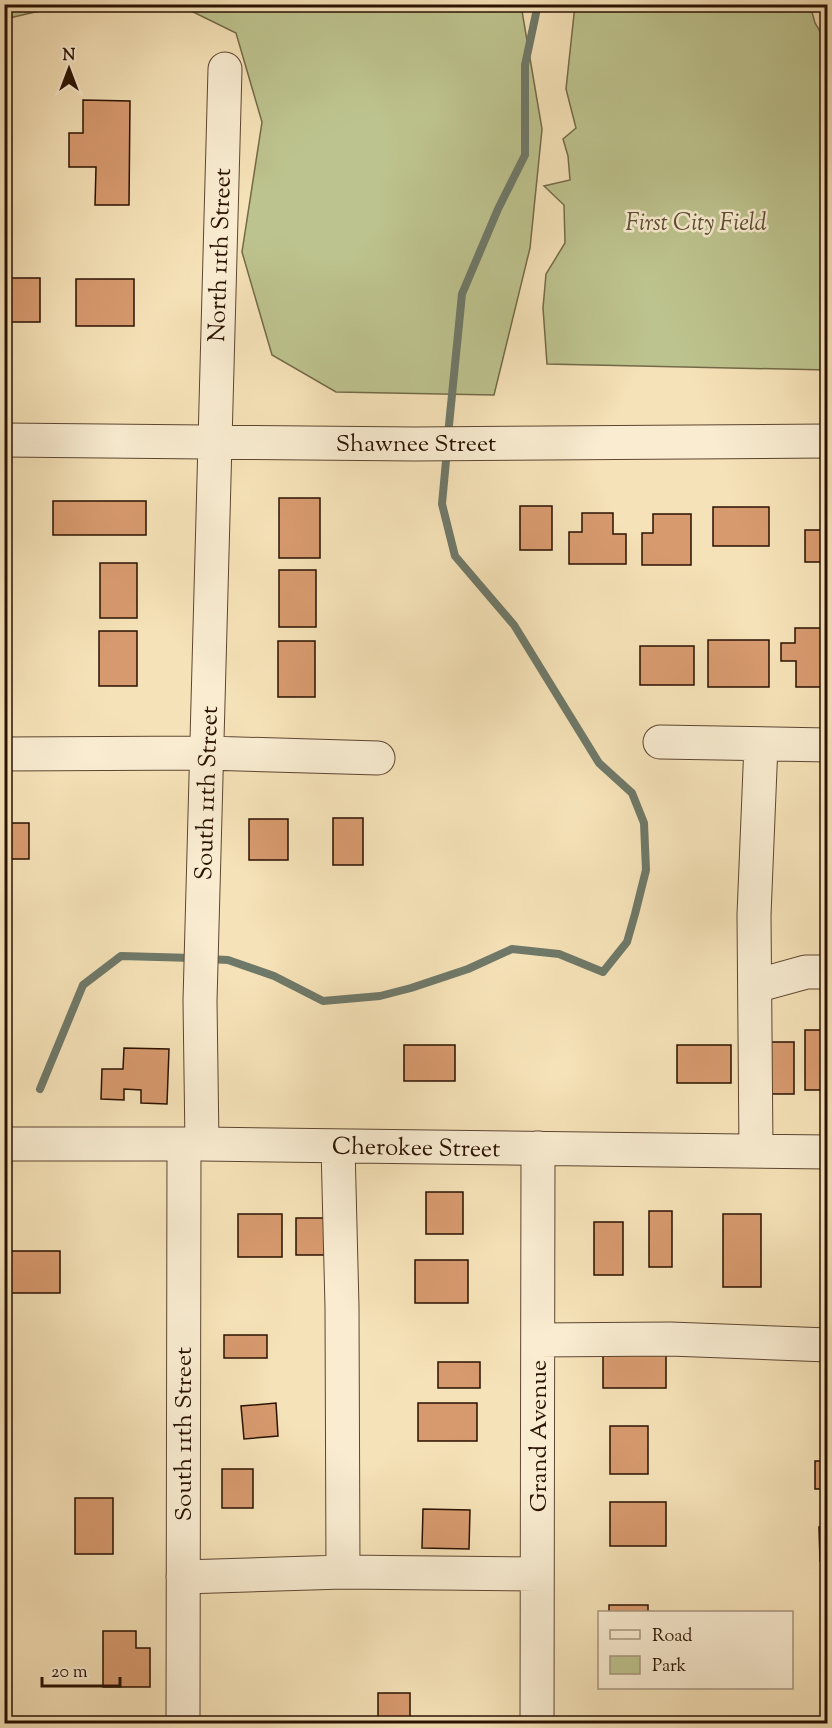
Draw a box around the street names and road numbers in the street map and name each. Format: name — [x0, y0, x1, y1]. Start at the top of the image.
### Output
street label: North 11th Street — [201, 167, 241, 343]
street label: Shawnee Street — [336, 428, 496, 462]
street label: South 11th Street — [188, 705, 228, 881]
street label: Cherokee Street — [331, 1131, 500, 1167]
street label: South 11th Street — [168, 1347, 202, 1521]
street label: Grand Avenue — [523, 1360, 557, 1512]

